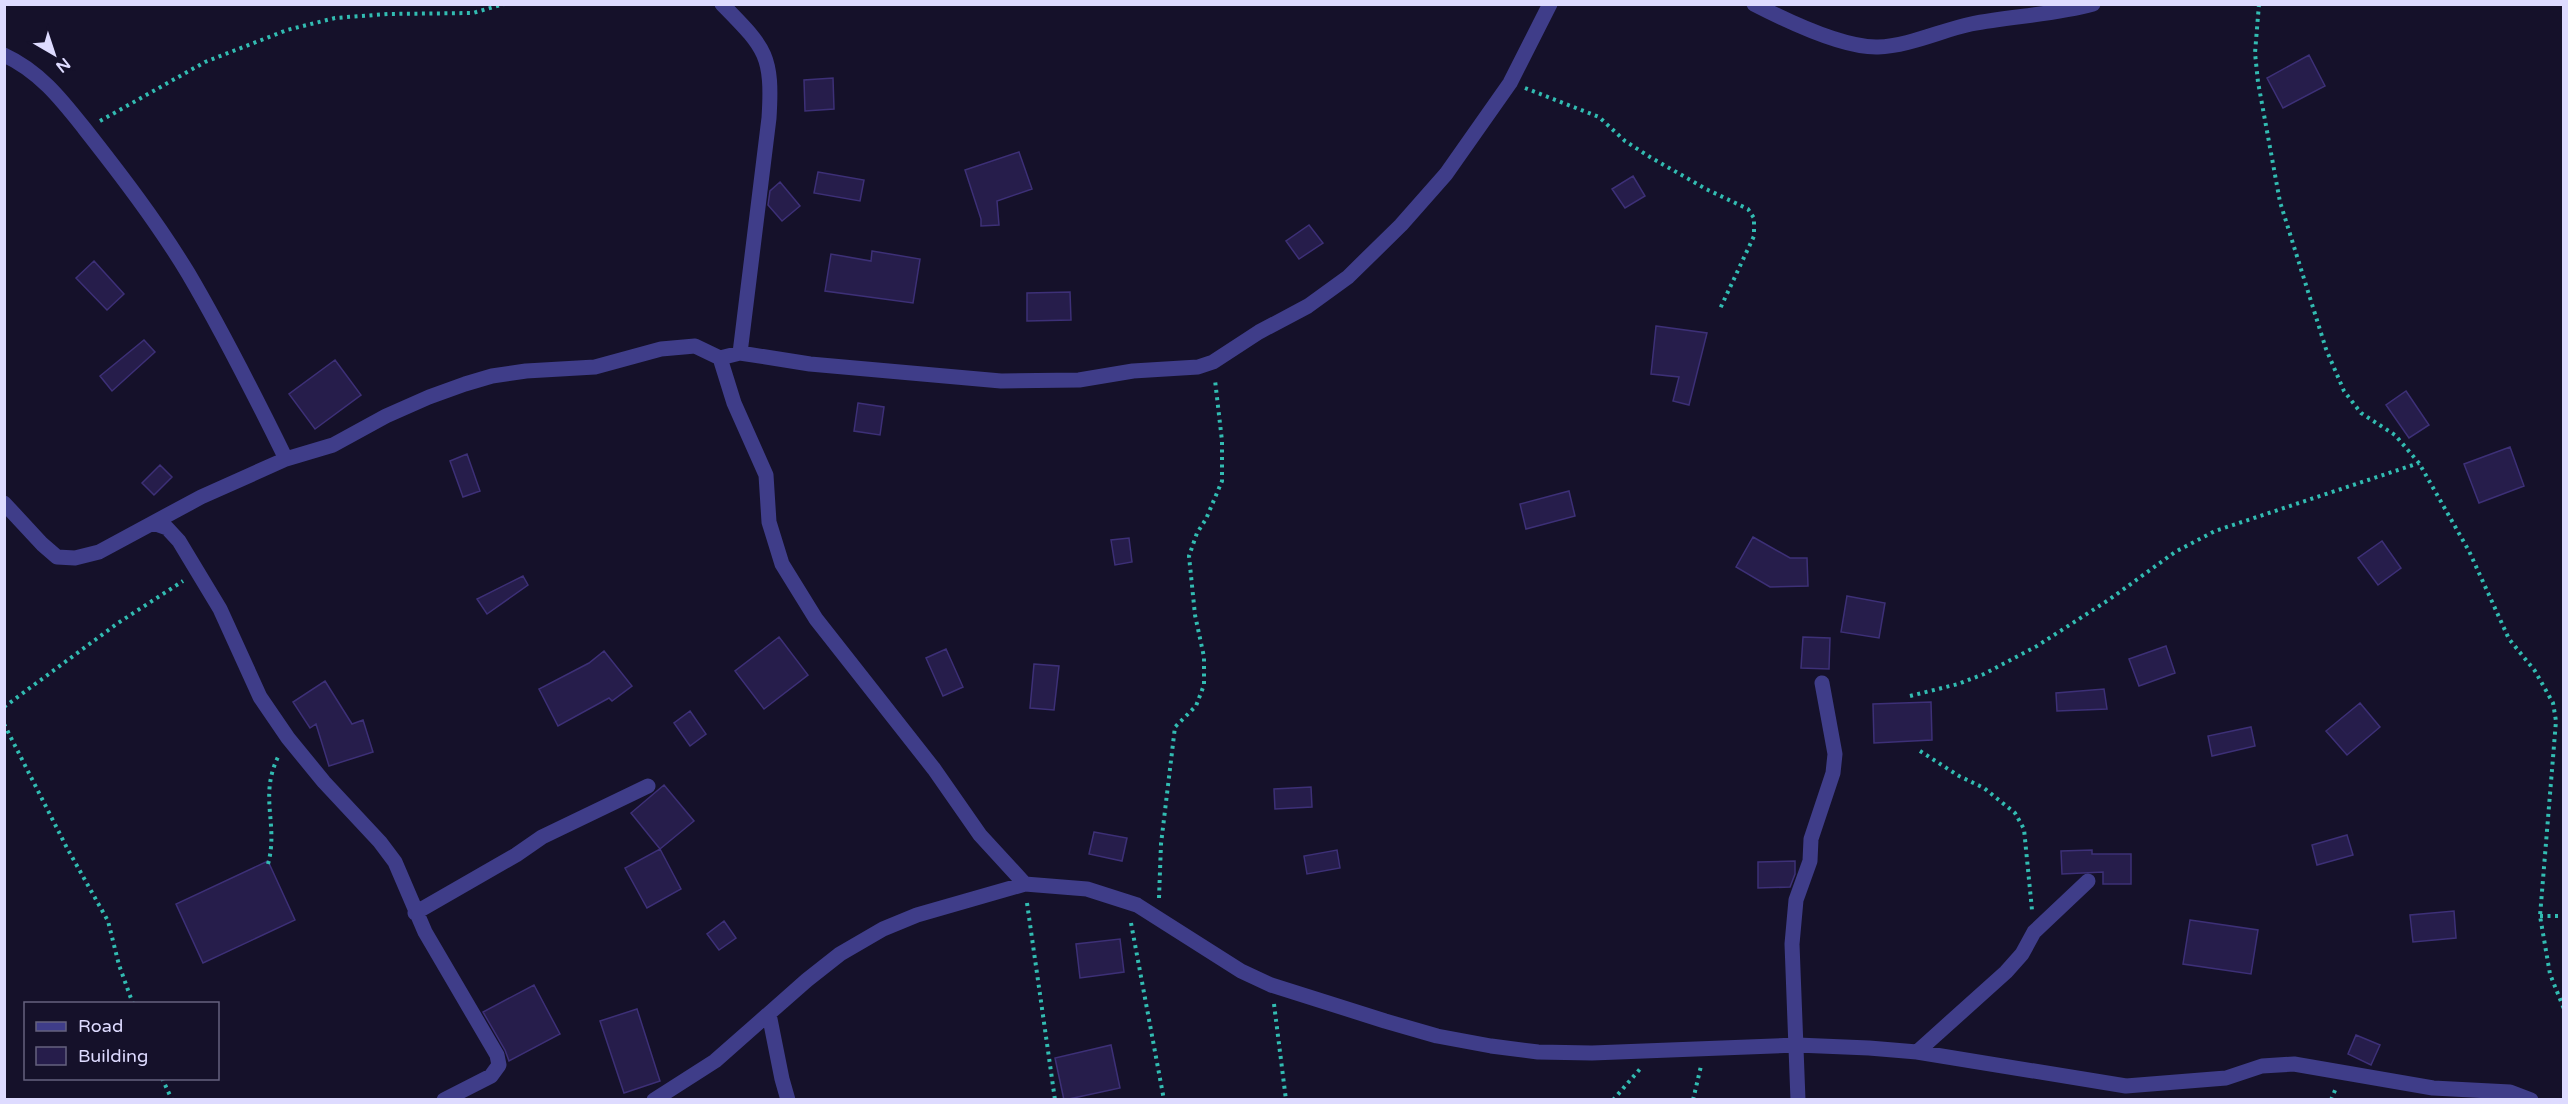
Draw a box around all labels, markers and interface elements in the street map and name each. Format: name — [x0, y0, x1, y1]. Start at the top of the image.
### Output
north arrow — [24, 24, 84, 84]
text: N — [52, 53, 74, 77]
legend — [24, 1002, 219, 1080]
text: Road — [78, 1015, 123, 1037]
text: Building — [78, 1045, 148, 1067]

